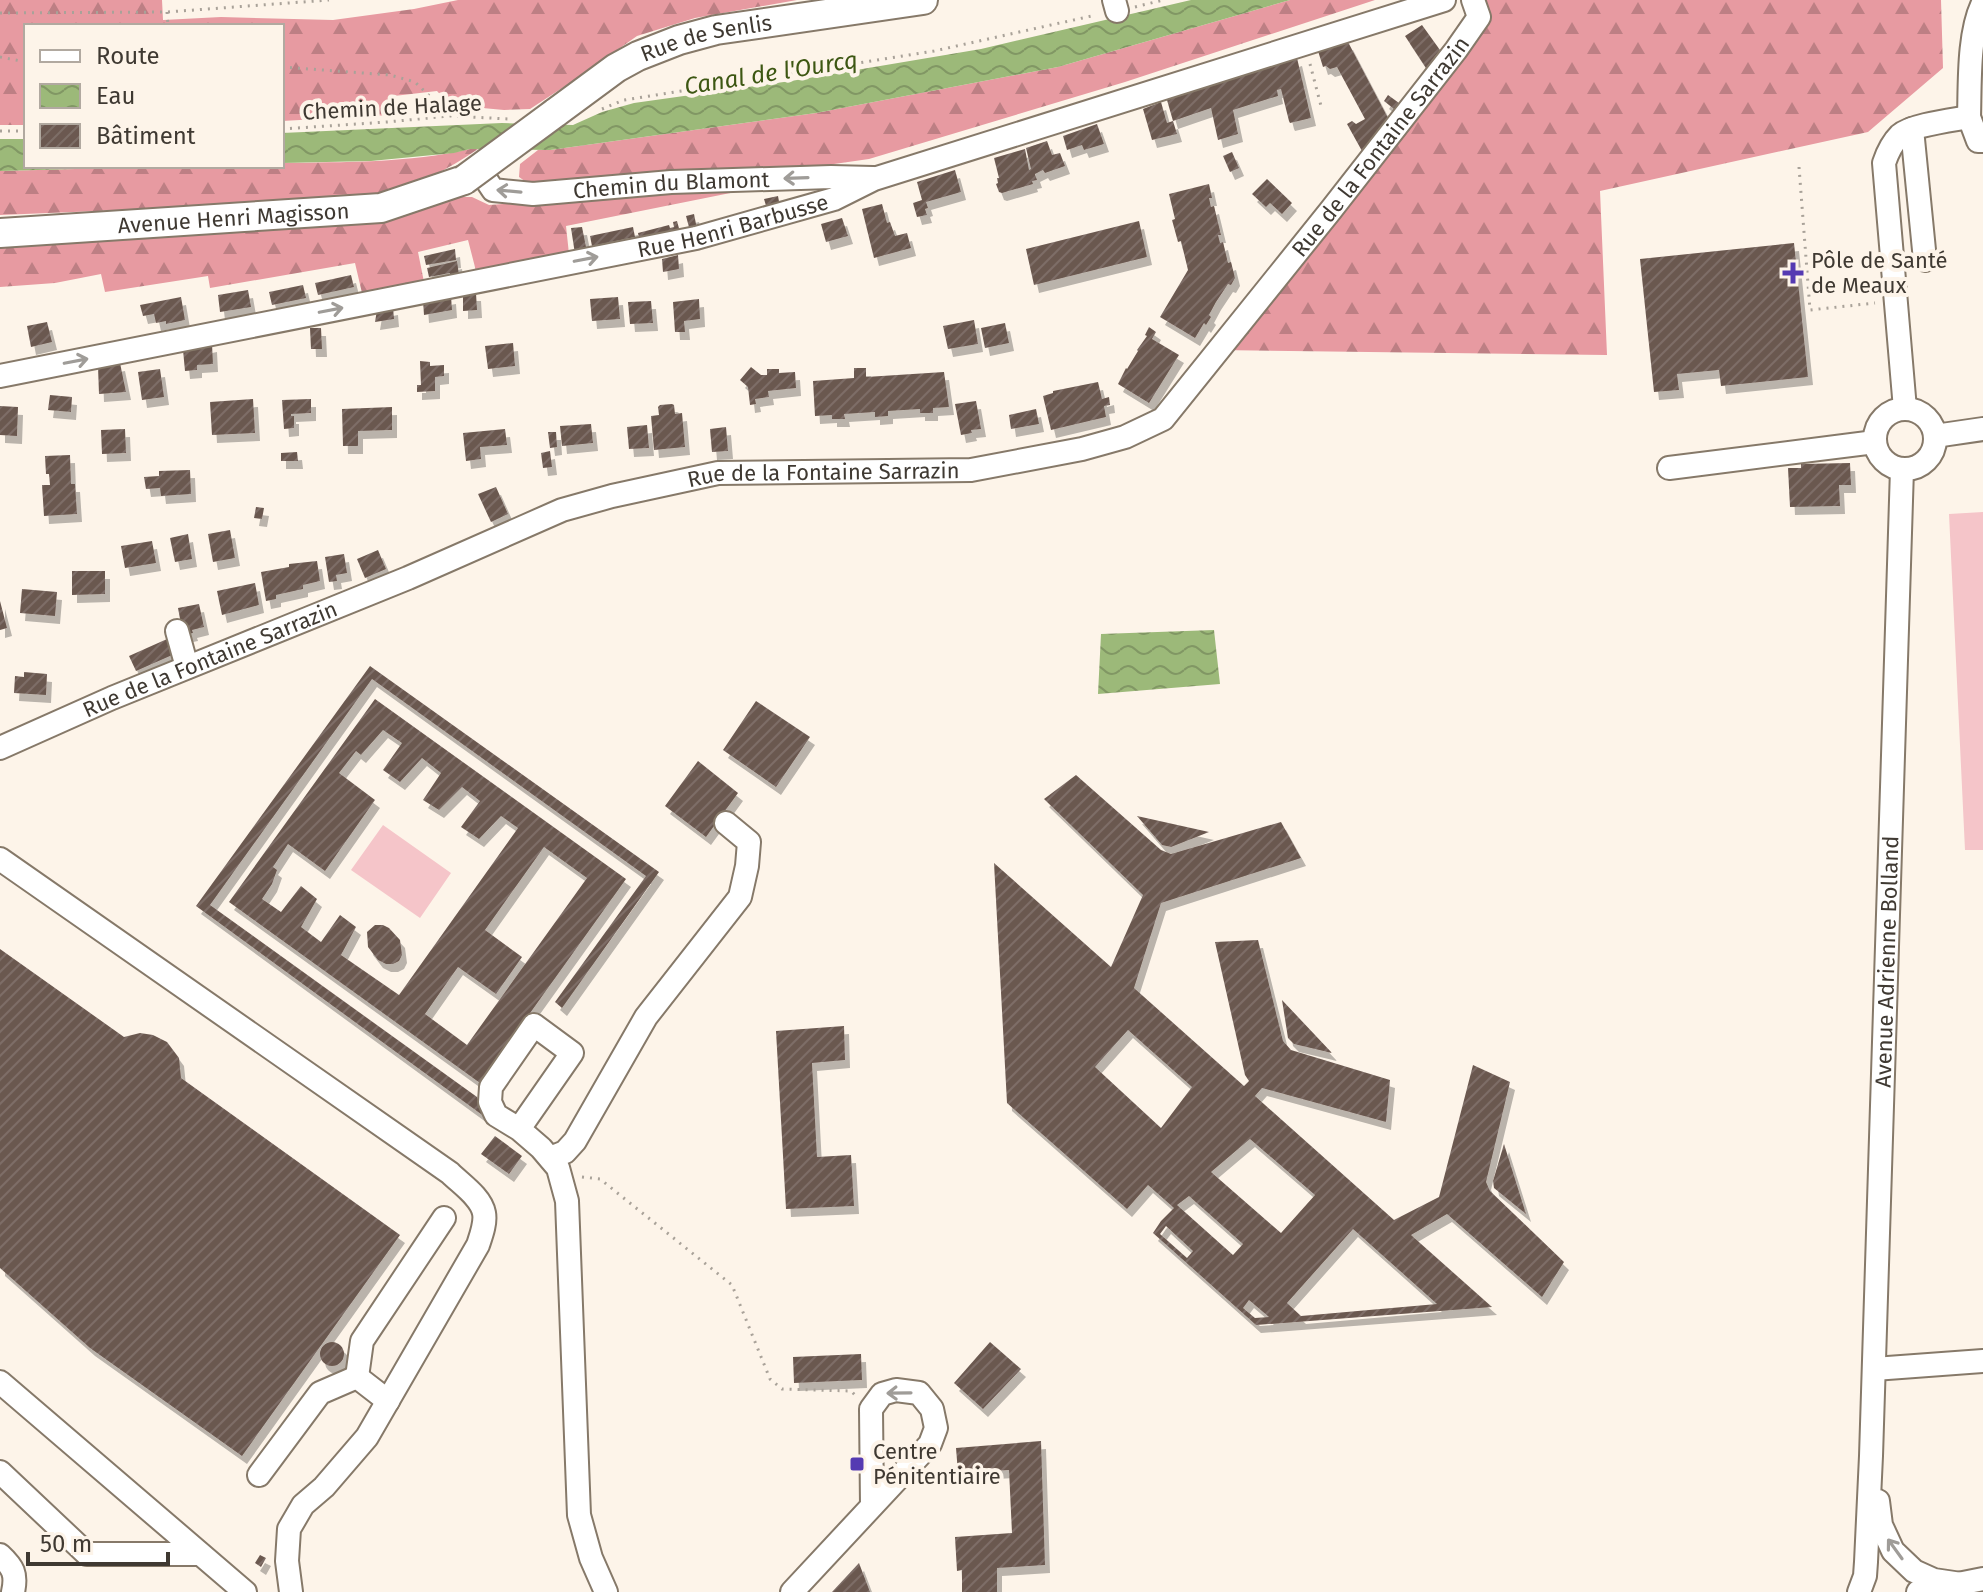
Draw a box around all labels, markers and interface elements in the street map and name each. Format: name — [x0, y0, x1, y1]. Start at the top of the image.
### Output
street label: Rue de Senlis — [637, 9, 774, 68]
legend — [24, 24, 284, 168]
street label: Rue de la Fontaine Sarrazin — [1286, 31, 1475, 262]
text: Route — [96, 42, 160, 70]
water label: Canal de l'Ourcq — [682, 45, 860, 101]
text: Eau — [96, 82, 136, 110]
street label: Chemin de Halage — [302, 89, 482, 126]
text: Bâtiment — [96, 122, 196, 150]
street label: Chemin du Blamont — [572, 166, 770, 204]
one-way arrow — [783, 170, 810, 185]
one-way arrow — [496, 184, 523, 199]
street label: Rue Henri Barbusse — [635, 188, 831, 263]
street label: Avenue Henri Magisson — [117, 197, 350, 239]
place label: Pôle de Santé de Meaux — [1811, 247, 1948, 299]
one-way arrow — [573, 251, 599, 266]
marker: Pôle de Santé de Meaux — [1782, 262, 1804, 284]
one-way arrow — [318, 302, 344, 317]
one-way arrow — [63, 353, 89, 368]
street label: Rue de la Fontaine Sarrazin — [685, 457, 960, 493]
street label: Rue de la Fontaine Sarrazin — [78, 595, 341, 723]
street label: Avenue Adrienne Bolland — [1870, 835, 1904, 1088]
one-way arrow — [886, 1385, 913, 1401]
place label: Centre Pénitentiaire — [873, 1438, 1001, 1490]
marker: Centre Pénitentiaire — [848, 1455, 866, 1473]
scale bar — [28, 1516, 168, 1566]
text: 50 m — [40, 1530, 92, 1558]
one-way arrow — [1887, 1539, 1904, 1560]

